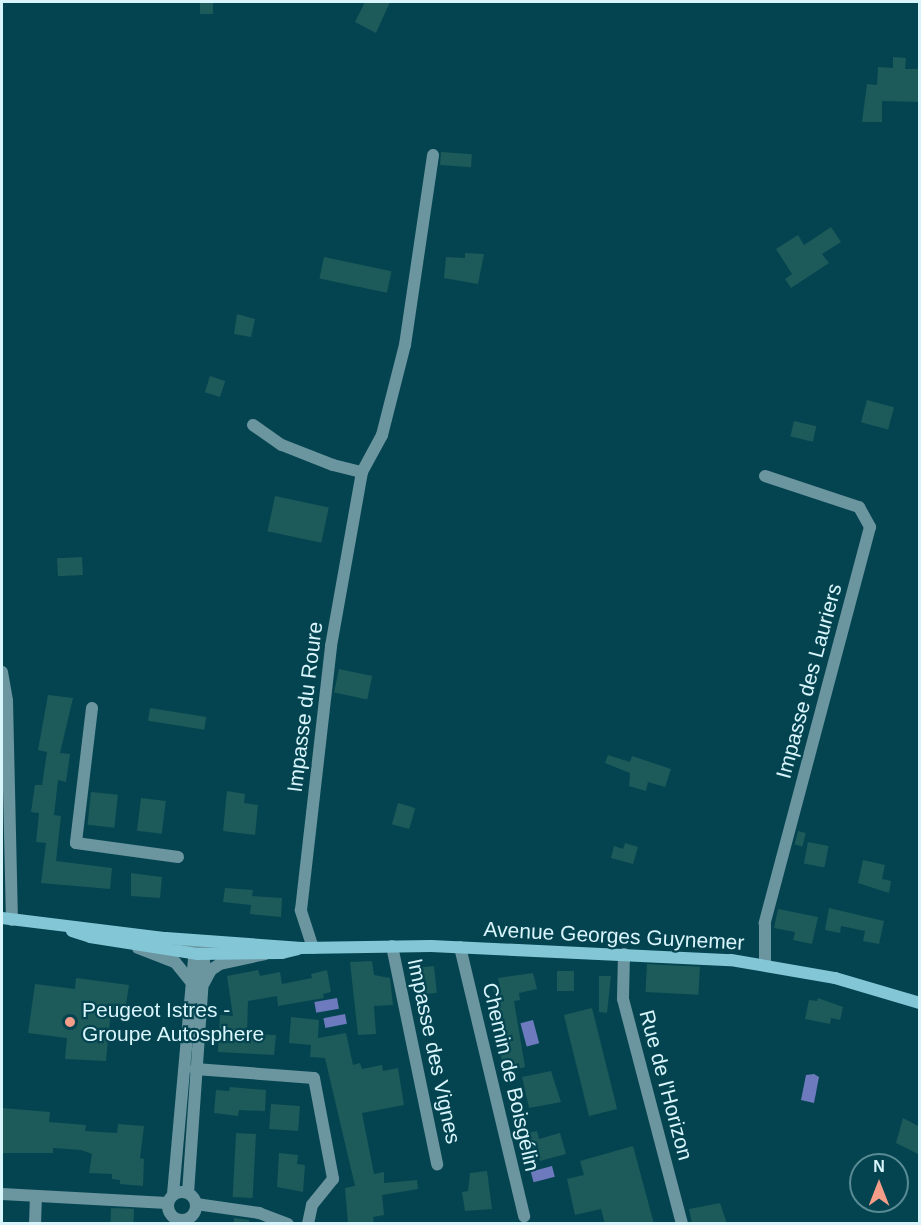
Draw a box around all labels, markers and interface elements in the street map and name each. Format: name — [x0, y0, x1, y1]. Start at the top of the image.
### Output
street label: Impasse des Lauriers — [771, 581, 847, 781]
street label: Impasse du Roure — [282, 620, 328, 794]
street label: Avenue Georges Guynemer — [483, 917, 745, 955]
street label: Impasse des Vignes — [402, 956, 466, 1146]
street label: Chemin de Boisgélin — [477, 980, 545, 1174]
place label: Peugeot Istres - Groupe Autosphere — [82, 997, 265, 1047]
street label: Rue de l'Horizon — [634, 1007, 698, 1163]
marker: Peugeot Istres - Groupe Autosphere — [63, 1015, 77, 1029]
north arrow — [849, 1153, 909, 1213]
text: N — [873, 1158, 885, 1175]

